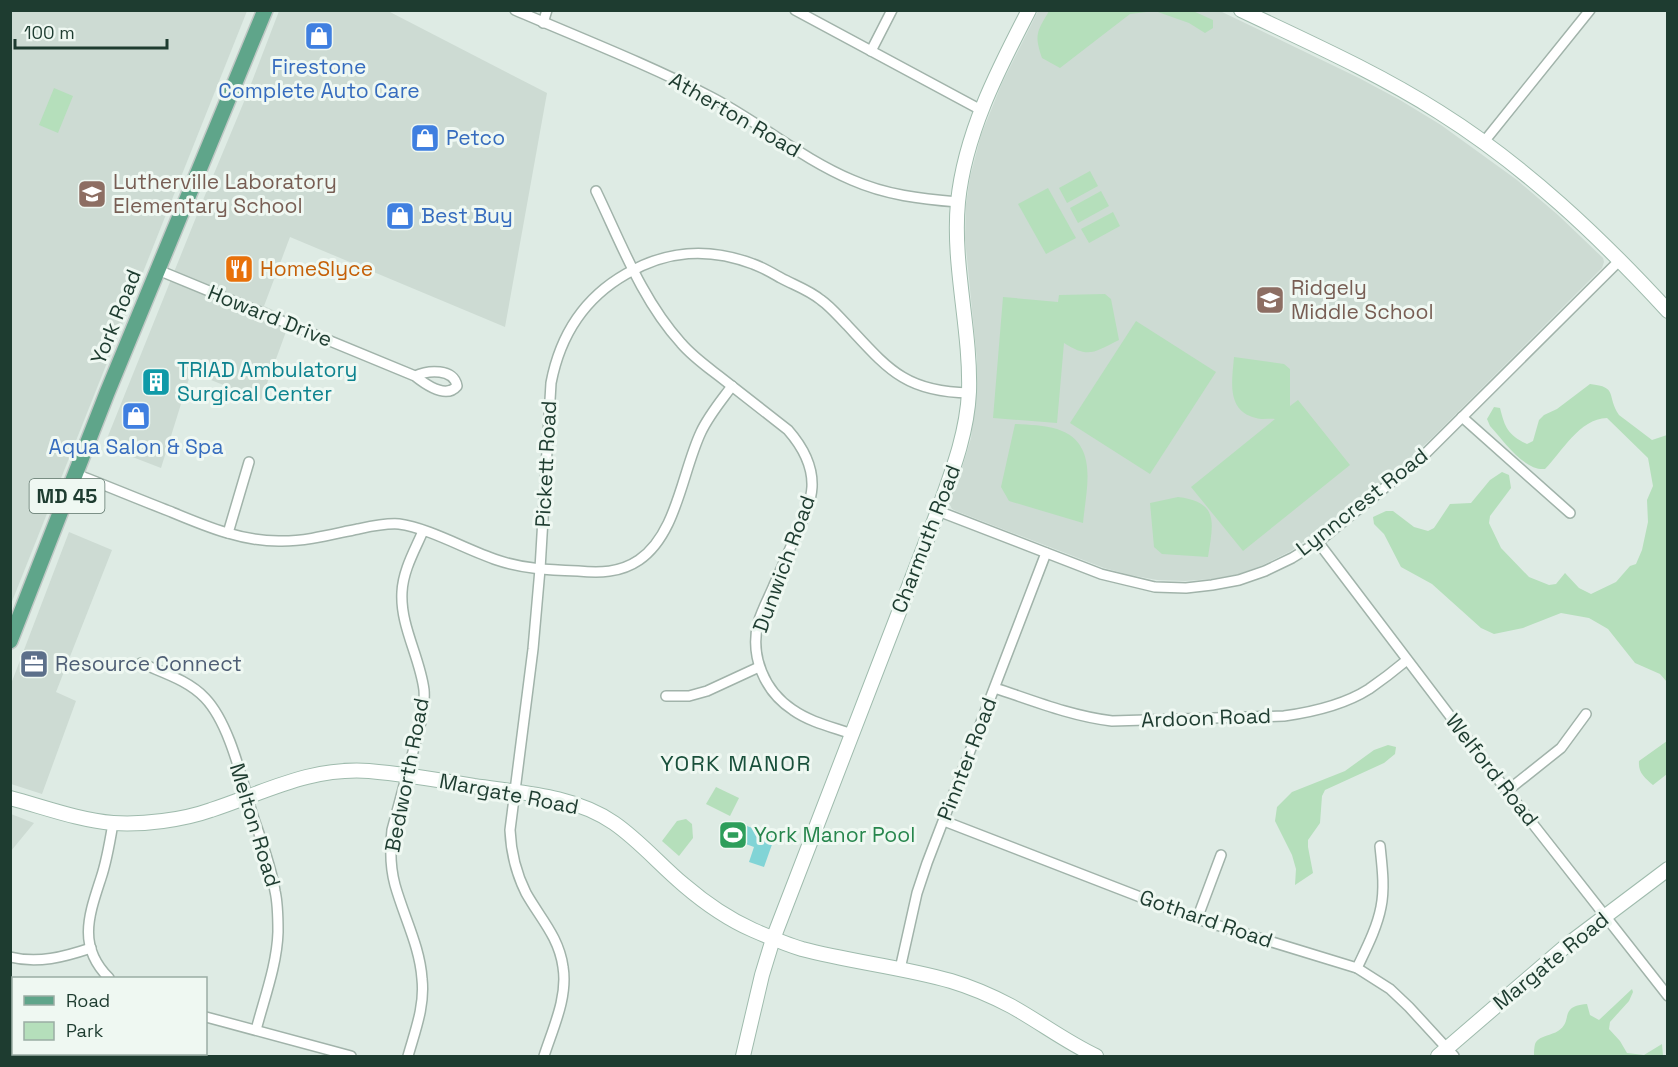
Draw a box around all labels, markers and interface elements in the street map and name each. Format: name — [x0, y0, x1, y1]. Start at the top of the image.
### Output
scale bar — [15, 12, 166, 50]
shop icon: Firestone Complete Auto Care — [303, 20, 335, 52]
text: 100 m — [24, 21, 75, 44]
place label: Firestone Complete Auto Care — [218, 53, 420, 104]
street label: Atherton Road — [665, 66, 806, 163]
shop icon: Petco — [409, 122, 441, 154]
place label: Petco — [446, 124, 505, 151]
place label: Lutherville Laboratory Elementary School — [113, 168, 337, 219]
school or university icon: Lutherville Laboratory Elementary School — [76, 178, 108, 210]
shop icon: Best Buy — [384, 200, 416, 232]
place label: Best Buy — [421, 202, 513, 229]
restaurant icon: HomeSlyce — [223, 253, 255, 285]
place label: HomeSlyce — [260, 255, 373, 282]
street label: York Road — [84, 265, 147, 368]
place label: Ridgely Middle School — [1291, 274, 1434, 325]
street label: Howard Drive — [204, 278, 336, 353]
school or university icon: Ridgely Middle School — [1254, 284, 1286, 316]
place label: TRIAD Ambulatory Surgical Center — [177, 356, 357, 407]
building icon: TRIAD Ambulatory Surgical Center — [140, 366, 172, 398]
shop icon: Aqua Salon & Spa — [120, 400, 152, 432]
street label: Pickett Road — [529, 400, 562, 528]
place label: Aqua Salon & Spa — [49, 433, 223, 460]
street label: Lynncrest Road — [1290, 442, 1433, 561]
street label: Charmuth Road — [885, 461, 966, 617]
road number: MD 45 — [29, 479, 104, 513]
street label: Dunwich Road — [746, 492, 821, 636]
office icon: Resource Connect — [18, 648, 50, 680]
place label: Resource Connect — [55, 650, 242, 677]
street label: Pinnter Road — [931, 693, 1002, 824]
street label: Bedworth Road — [378, 695, 435, 854]
street label: Ardoon Road — [1141, 702, 1271, 733]
street label: Welford Road — [1440, 708, 1545, 831]
district label: YORK MANOR — [660, 749, 812, 777]
street label: Melton Road — [224, 760, 287, 890]
street label: Margate Road — [437, 767, 581, 820]
sports icon: York Manor Pool — [717, 819, 749, 851]
place label: York Manor Pool — [754, 821, 915, 848]
street label: Gothard Road — [1136, 883, 1276, 954]
street label: Margate Road — [1487, 906, 1614, 1016]
legend — [12, 977, 207, 1055]
text: Road — [66, 989, 110, 1012]
text: Park — [66, 1019, 104, 1042]

